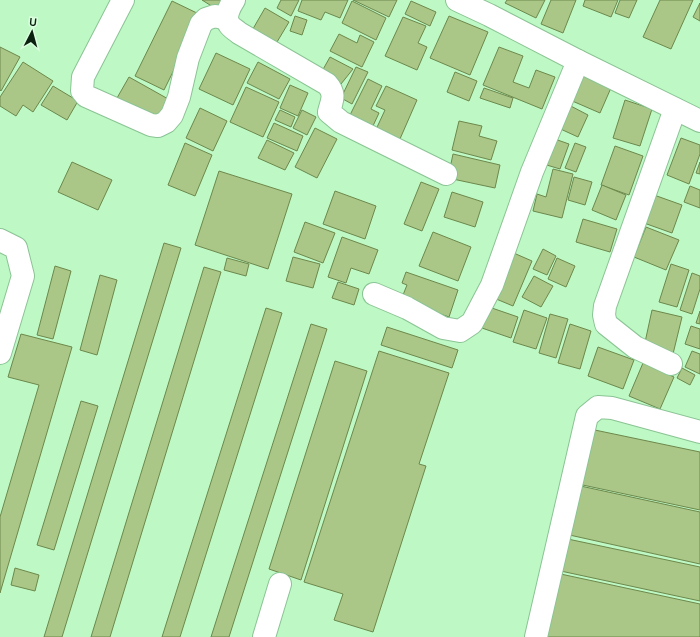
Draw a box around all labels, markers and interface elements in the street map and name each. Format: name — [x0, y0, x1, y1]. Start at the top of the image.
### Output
north arrow — [12, 12, 52, 52]
text: U — [28, 16, 38, 30]

